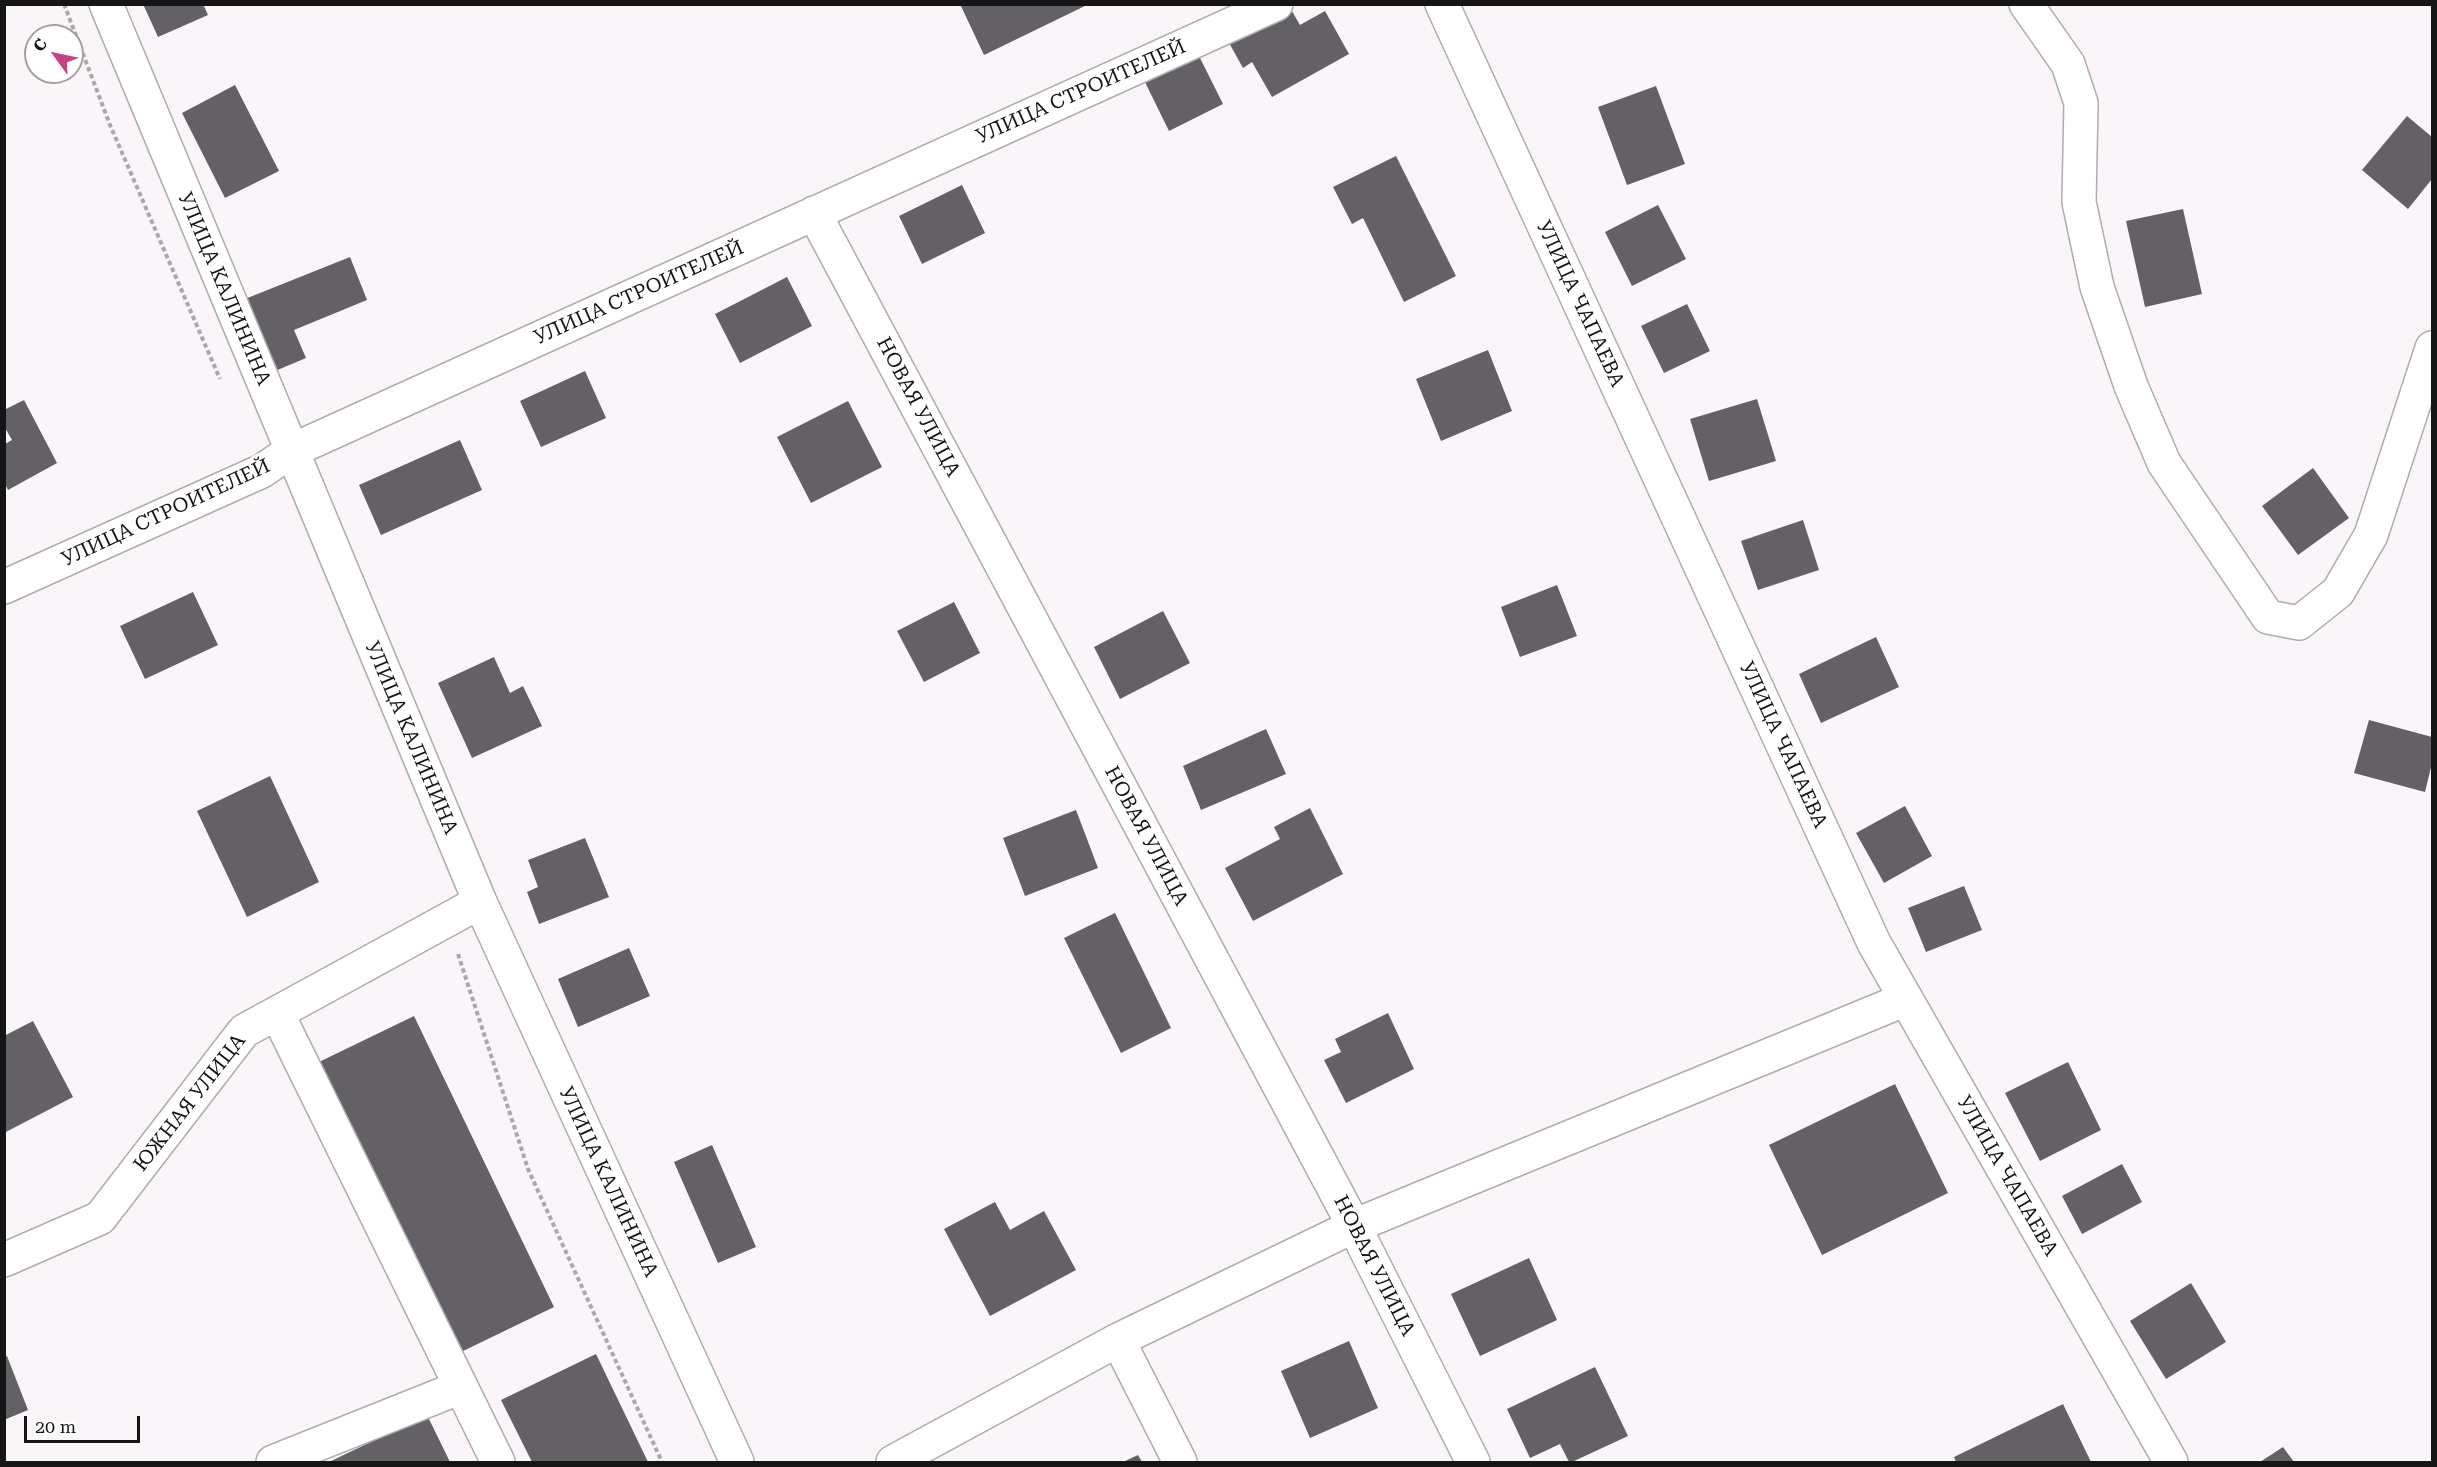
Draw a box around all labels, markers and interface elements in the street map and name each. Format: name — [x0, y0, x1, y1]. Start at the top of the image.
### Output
north arrow — [24, 24, 84, 84]
text: С — [29, 35, 51, 55]
street label: УЛИЦА СТРОИТЕЛЕЙ — [972, 35, 1190, 149]
street label: УЛИЦА КАЛИНИНА — [172, 189, 276, 389]
street label: УЛИЦА ЧАПАЕВА — [1531, 217, 1629, 391]
street label: УЛИЦА СТРОИТЕЛЕЙ — [530, 236, 748, 350]
street label: НОВАЯ УЛИЦА — [871, 333, 965, 481]
street label: УЛИЦА СТРОИТЕЛЕЙ — [58, 454, 274, 572]
street label: УЛИЦА КАЛИНИНА — [359, 638, 463, 838]
street label: УЛИЦА ЧАПАЕВА — [1734, 658, 1832, 832]
street label: НОВАЯ УЛИЦА — [1099, 762, 1193, 910]
street label: ЮЖНАЯ УЛИЦА — [129, 1030, 251, 1176]
street label: УЛИЦА КАЛИНИНА — [553, 1083, 663, 1281]
street label: УЛИЦА ЧАПАЕВА — [1951, 1092, 2063, 1260]
street label: НОВАЯ УЛИЦА — [1328, 1192, 1420, 1340]
scale bar — [27, 1404, 142, 1442]
text: 20 m — [35, 1416, 76, 1437]

